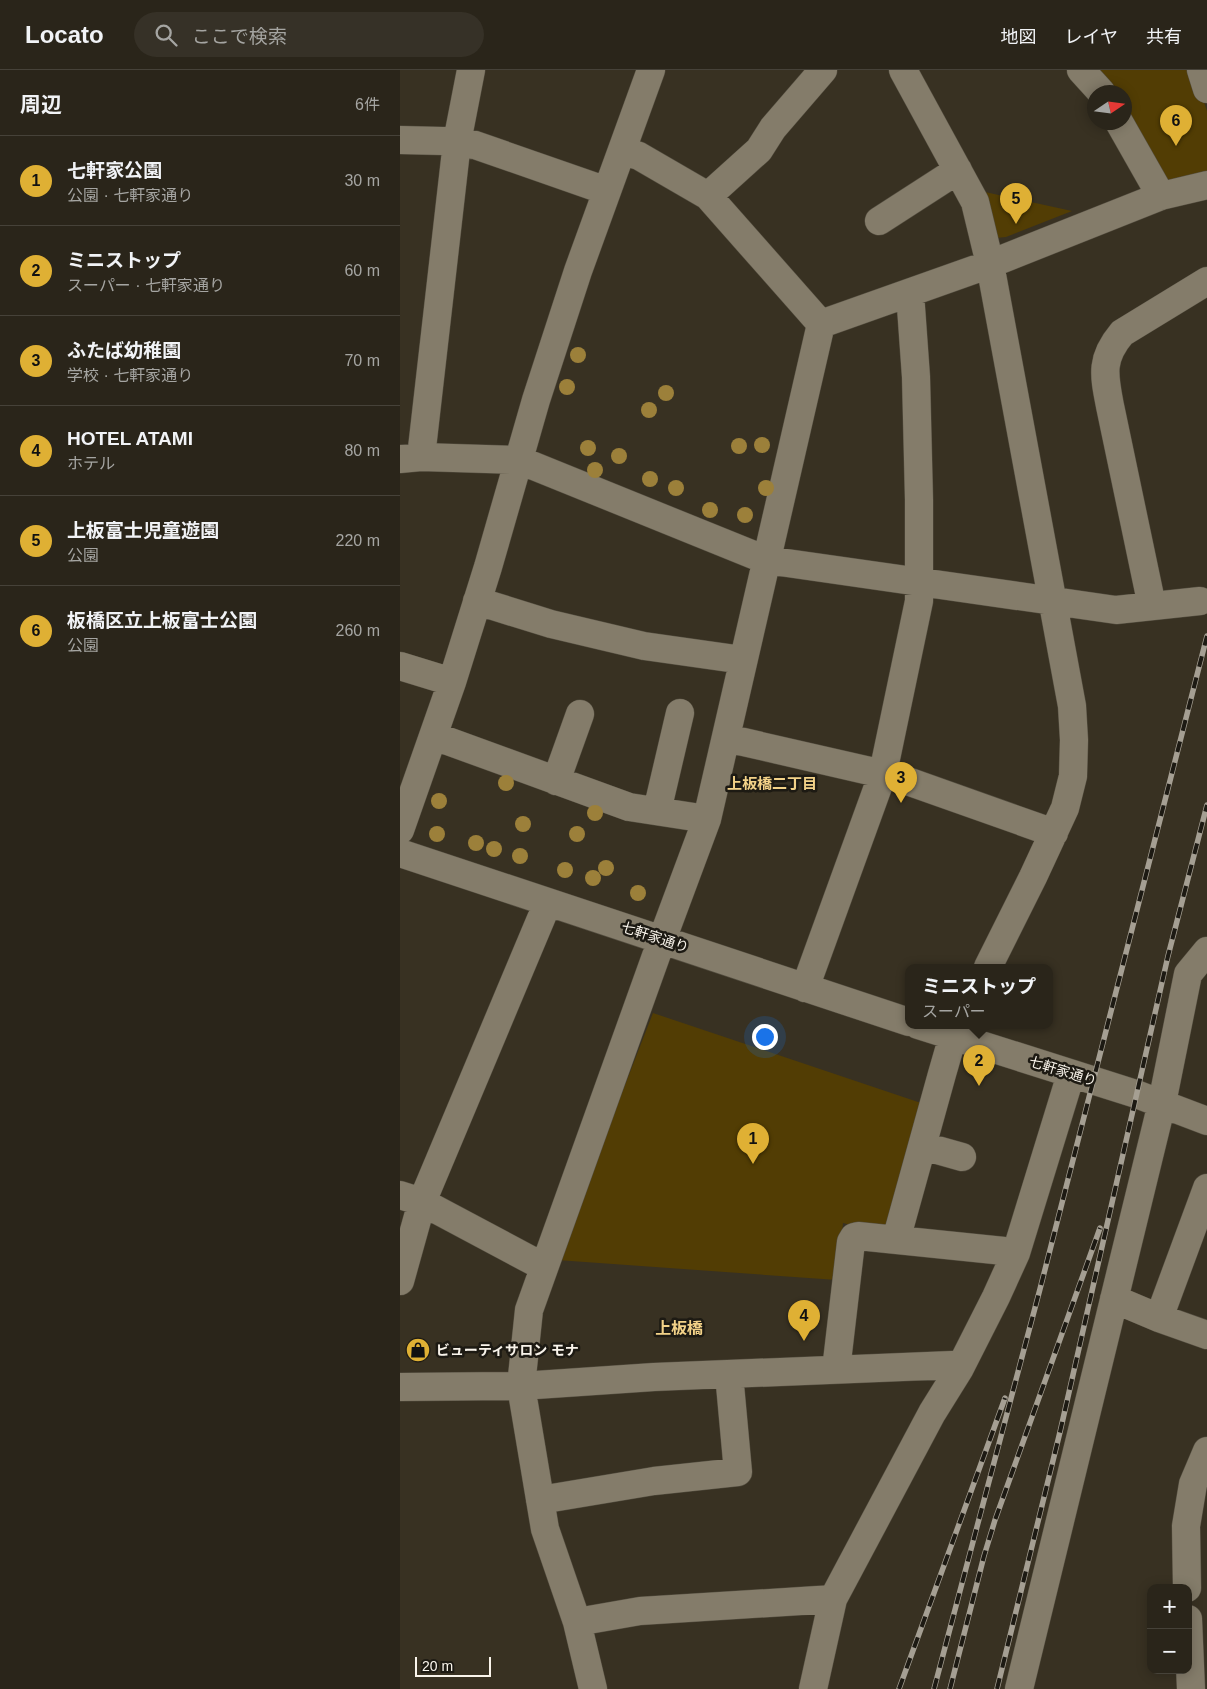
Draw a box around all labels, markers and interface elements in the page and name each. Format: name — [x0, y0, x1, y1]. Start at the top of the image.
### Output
search box — [134, 12, 484, 57]
text: Locato — [25, 21, 104, 48]
icon: search — [152, 21, 180, 49]
text: ここで検索 — [192, 26, 287, 47]
text: 地図 — [1001, 27, 1037, 47]
text: レイヤ — [1065, 27, 1118, 47]
text: 共有 — [1146, 27, 1182, 47]
north arrow — [1087, 85, 1132, 130]
text: 周辺 — [20, 93, 62, 116]
text: 6件 — [355, 96, 380, 113]
pin: 6 — [1160, 105, 1192, 146]
text: 七軒家公園 — [67, 160, 162, 181]
text: 1 — [32, 172, 40, 189]
text: 30 m — [344, 172, 380, 189]
pin: 5 — [1000, 183, 1032, 224]
text: 公園 · 七軒家通り — [67, 187, 193, 204]
text: ミニストップ — [67, 250, 181, 271]
text: 2 — [32, 262, 40, 279]
text: 60 m — [344, 262, 380, 279]
text: スーパー · 七軒家通り — [67, 277, 225, 294]
text: ふたば幼稚園 — [67, 340, 181, 361]
text: 3 — [32, 352, 40, 369]
text: 70 m — [344, 352, 380, 369]
text: 学校 · 七軒家通り — [67, 367, 193, 384]
text: HOTEL ATAMI — [67, 428, 193, 449]
text: 4 — [32, 442, 40, 459]
text: 80 m — [344, 442, 380, 459]
text: ホテル — [67, 455, 115, 472]
text: 上板富士児童遊園 — [67, 520, 219, 541]
text: 5 — [32, 532, 40, 549]
text: 220 m — [336, 532, 380, 549]
text: 公園 — [67, 547, 99, 564]
text: 板橋区立上板富士公園 — [67, 610, 257, 631]
text: 6 — [32, 622, 40, 639]
text: 260 m — [336, 622, 380, 639]
text: 公園 — [67, 637, 99, 654]
pin: 3 — [885, 762, 917, 803]
district label: 上板橋二丁目 — [727, 775, 817, 792]
street label: 七軒家通り — [619, 919, 691, 955]
popup — [905, 964, 1053, 1029]
text: ミニストップ — [922, 976, 1036, 997]
text: スーパー — [922, 1003, 986, 1020]
your location — [752, 1024, 778, 1050]
pin: 2 — [963, 1045, 995, 1086]
street label: 七軒家通り — [1027, 1053, 1099, 1089]
pin: 1 — [737, 1123, 769, 1164]
pin: 4 — [788, 1300, 820, 1341]
district label: 上板橋 — [655, 1320, 703, 1337]
shop icon: ビューティサロン モナ — [405, 1337, 431, 1363]
place label: ビューティサロン モナ — [436, 1342, 579, 1358]
map controls — [1147, 1584, 1192, 1674]
button: + — [1147, 1584, 1192, 1629]
button: − — [1147, 1629, 1192, 1674]
scale bar — [415, 1654, 491, 1677]
text: 20 m — [422, 1658, 453, 1674]

